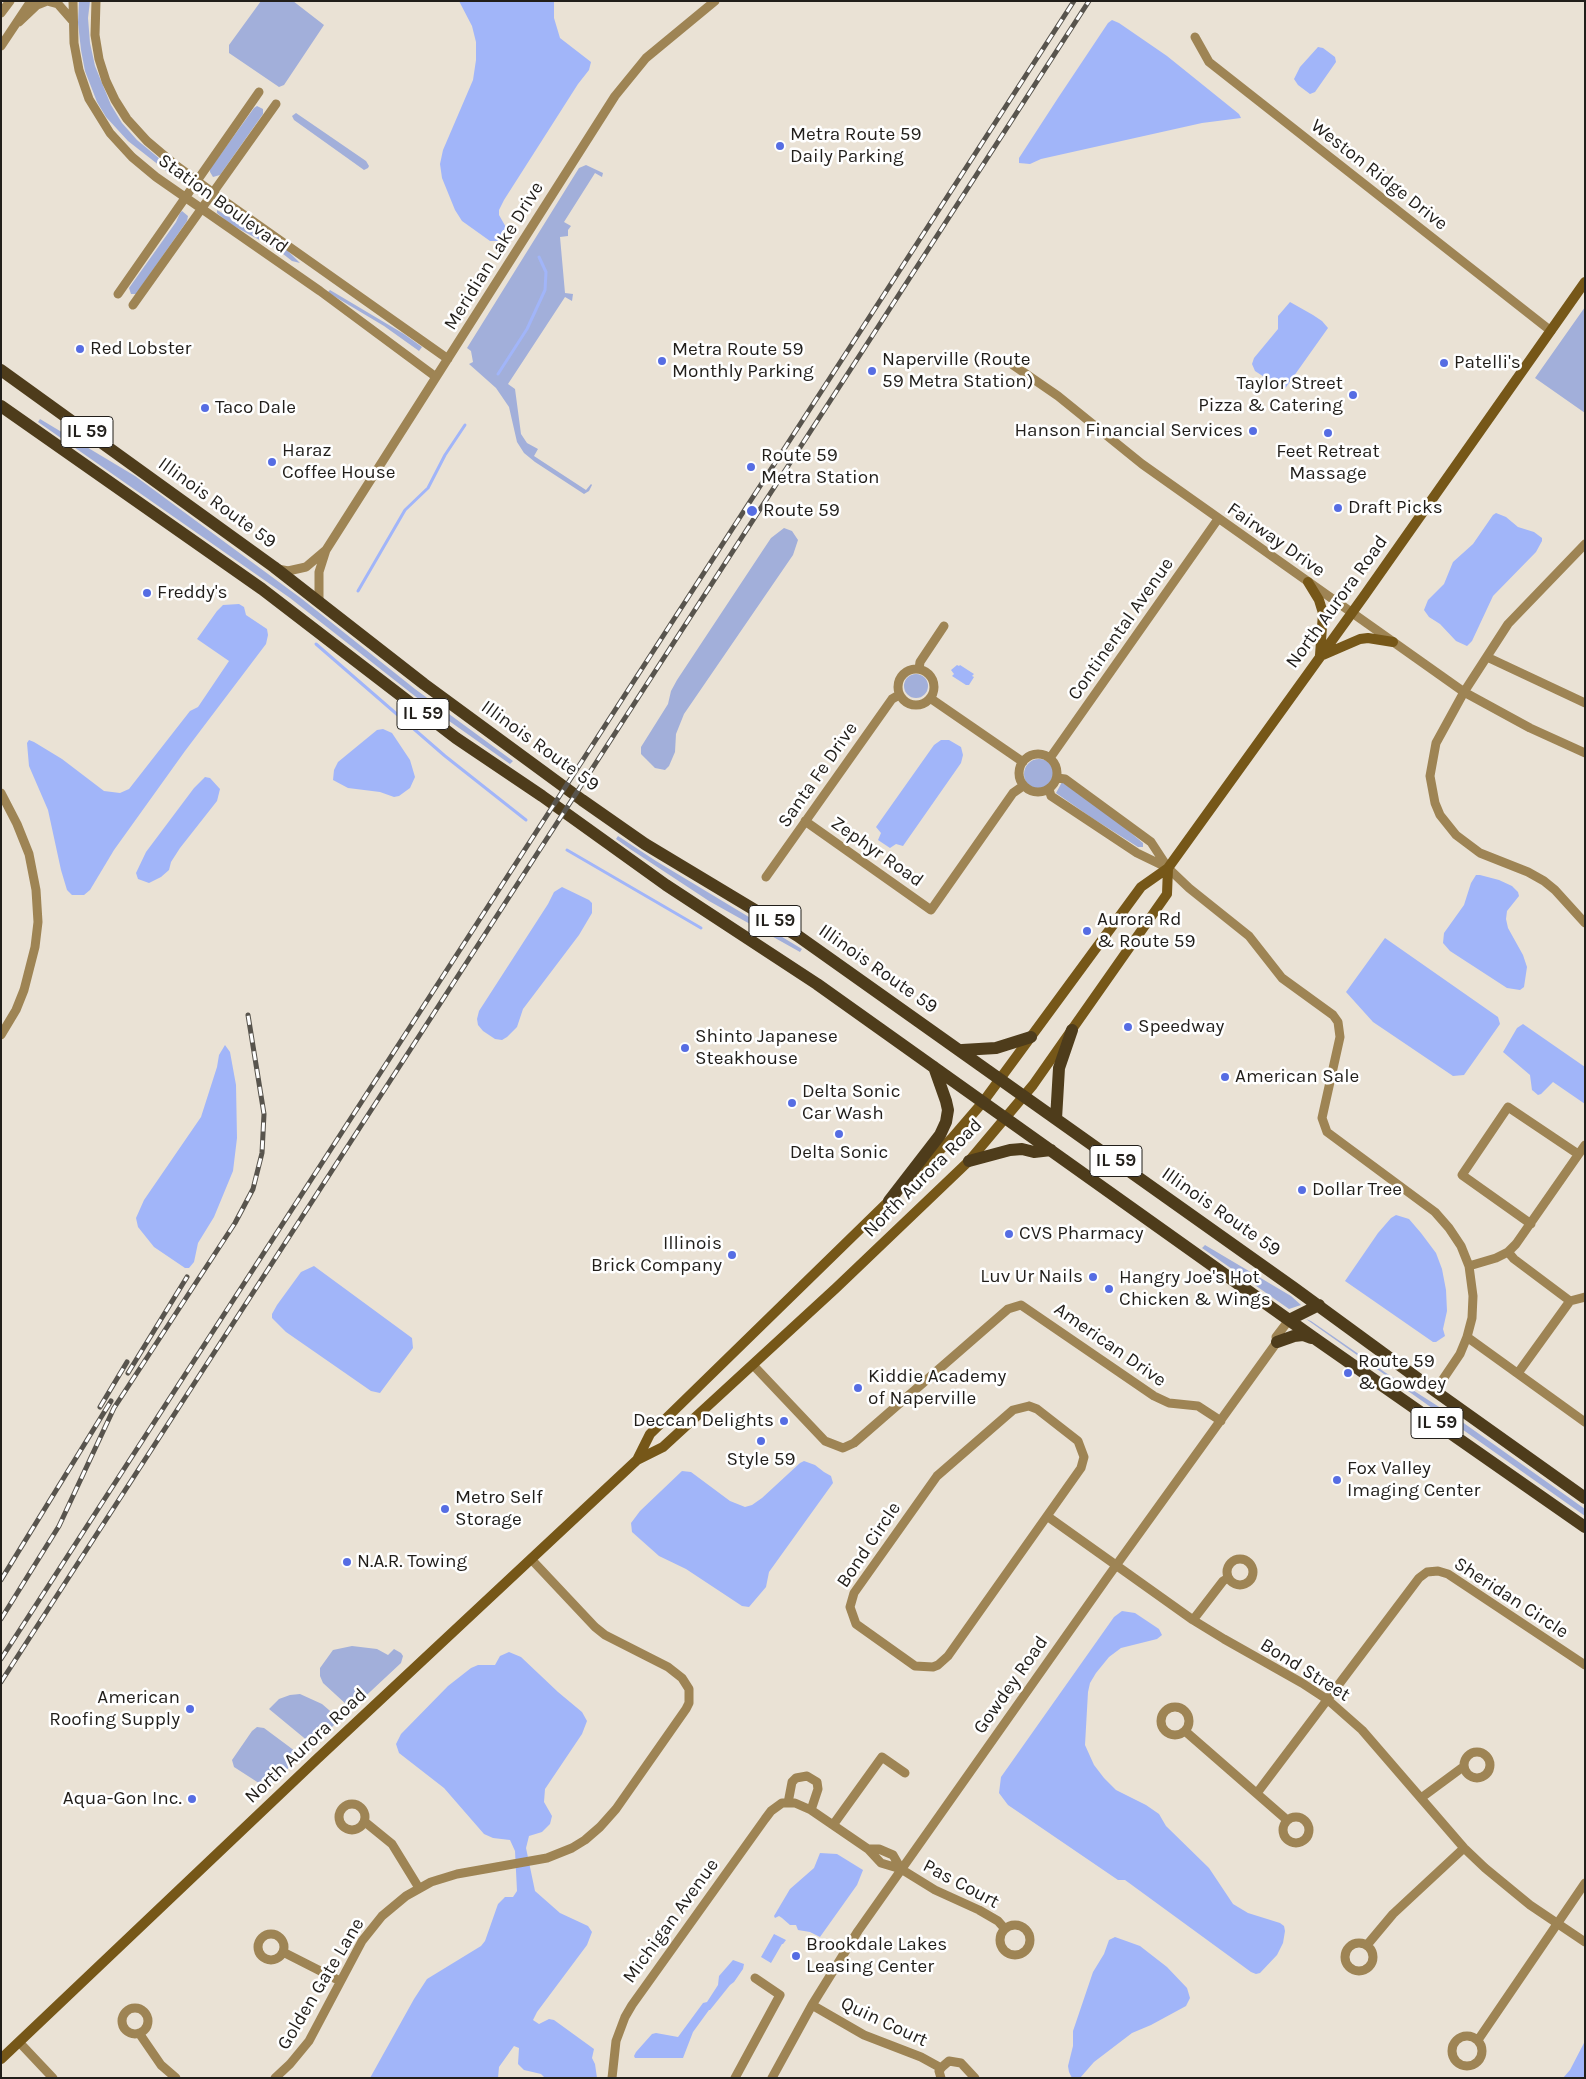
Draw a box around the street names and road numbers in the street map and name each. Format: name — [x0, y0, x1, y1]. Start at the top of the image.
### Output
street label: Weston Ridge Drive — [1306, 114, 1452, 236]
street label: Station Boulevard — [154, 149, 292, 259]
street label: Meridian Lake Drive — [439, 178, 549, 334]
road number: IL 59 — [61, 417, 113, 448]
street label: Illinois Route 59 — [154, 453, 280, 553]
street label: Fairway Drive — [1223, 498, 1329, 582]
street label: North Aurora Road — [1281, 531, 1393, 673]
street label: Continental Avenue — [1063, 553, 1179, 705]
street label: Illinois Route 59 — [477, 696, 603, 796]
road number: IL 59 — [397, 699, 449, 730]
street label: Santa Fe Drive — [773, 718, 863, 832]
street label: Zephyr Road — [826, 812, 928, 892]
road number: IL 59 — [749, 906, 801, 936]
street label: Illinois Route 59 — [814, 919, 942, 1019]
street label: North Aurora Road — [859, 1114, 987, 1242]
road number: IL 59 — [1090, 1146, 1142, 1176]
street label: Illinois Route 59 — [1157, 1162, 1285, 1262]
street label: American Drive — [1050, 1298, 1170, 1392]
road number: IL 59 — [1411, 1408, 1463, 1439]
street label: Bond Circle — [832, 1498, 906, 1592]
street label: Sheridan Circle — [1449, 1552, 1573, 1644]
street label: Gowdey Road — [969, 1632, 1053, 1738]
street label: Bond Street — [1256, 1633, 1354, 1707]
street label: North Aurora Road — [240, 1684, 372, 1808]
street label: Michigan Avenue — [618, 1854, 724, 1988]
street label: Pas Court — [919, 1854, 1003, 1914]
street label: Golden Gate Lane — [273, 1914, 369, 2054]
street label: Quin Court — [837, 1992, 931, 2052]

